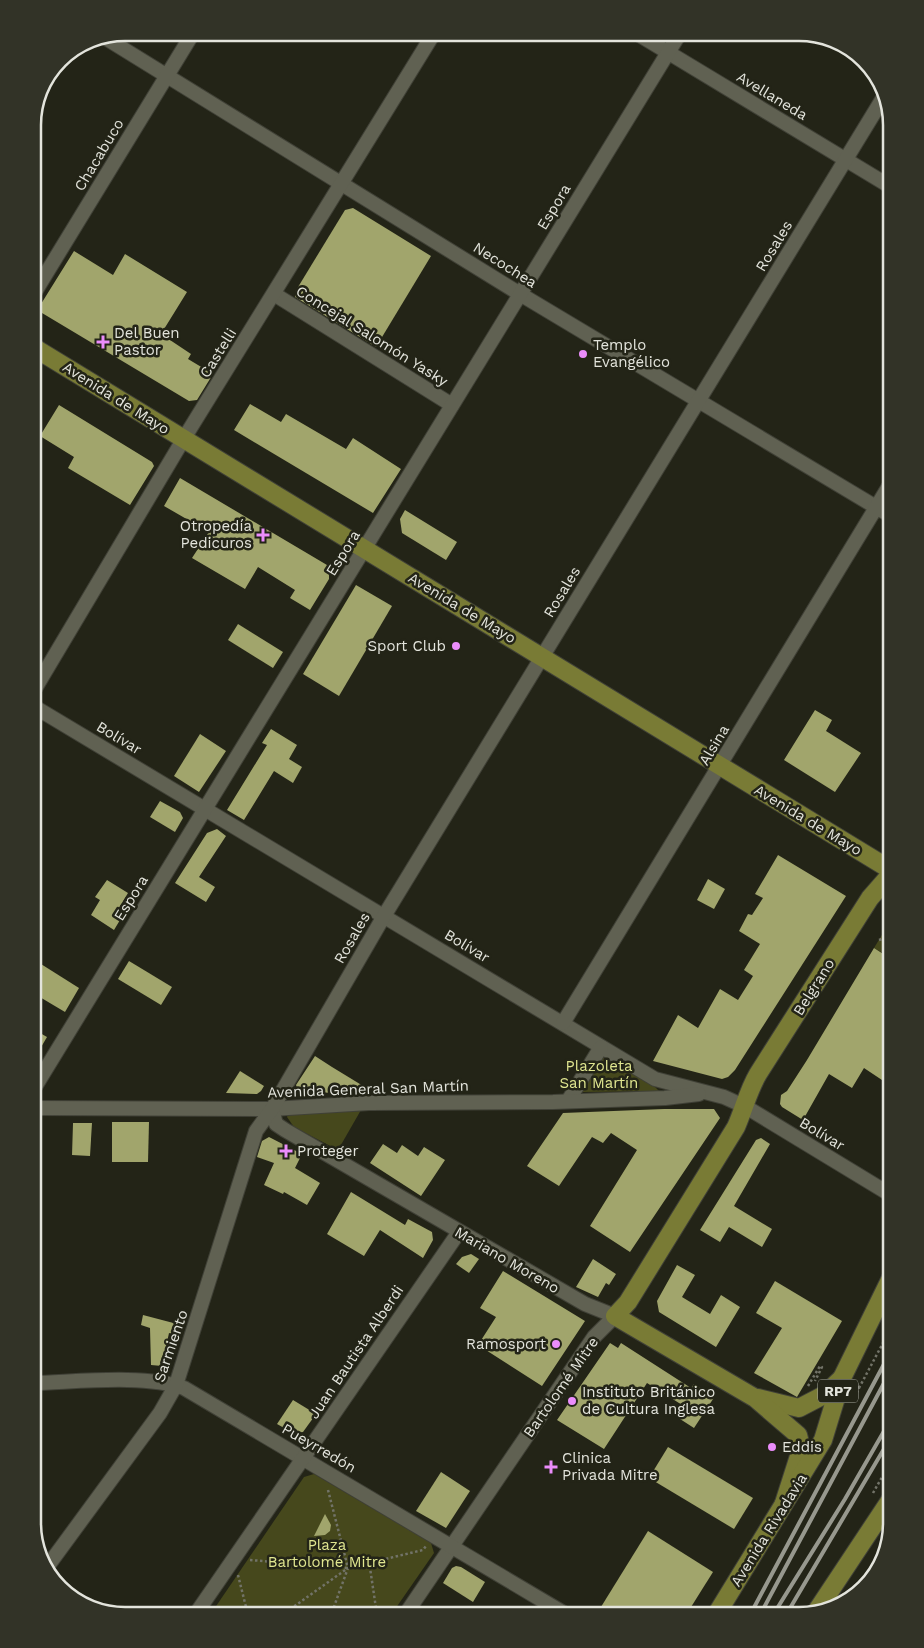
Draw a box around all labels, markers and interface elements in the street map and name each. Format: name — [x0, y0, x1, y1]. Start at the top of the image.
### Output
street label: Avellaneda — [733, 68, 811, 124]
street label: Chacabuco — [70, 116, 128, 194]
street label: Espora — [533, 180, 575, 233]
street label: Rosales — [752, 217, 796, 275]
street label: Necochea — [470, 238, 541, 292]
street label: Concejal Salomón Yasky — [293, 282, 452, 390]
place label: Del Buen Pastor — [114, 324, 180, 359]
street label: Castelli — [196, 325, 240, 381]
marker: Del Buen Pastor — [96, 335, 110, 349]
place label: Templo Evangélico — [593, 336, 670, 371]
marker: Templo Evangélico — [577, 348, 589, 360]
street label: Avenida de Mayo — [59, 358, 173, 438]
place label: Otropedía Pedicuros — [180, 517, 252, 552]
street label: Espora — [322, 526, 364, 579]
marker: Otropedía Pedicuros — [256, 528, 270, 542]
street label: Rosales — [540, 563, 584, 621]
street label: Avenida de Mayo — [405, 569, 519, 647]
place label: Sport Club — [367, 637, 446, 655]
marker: Sport Club — [450, 640, 462, 652]
street label: Bolívar — [93, 718, 145, 758]
street label: Alsina — [695, 721, 733, 769]
street label: Avenida de Mayo — [751, 781, 865, 859]
street label: Espora — [110, 871, 152, 924]
street label: Rosales — [330, 909, 374, 967]
street label: Bolívar — [441, 926, 493, 966]
street label: Belgrano — [789, 955, 839, 1019]
park label: Plazoleta San Martín — [560, 1057, 638, 1092]
street label: Avenida General San Martín — [267, 1076, 469, 1102]
street label: Bolívar — [796, 1114, 848, 1154]
place label: Proteger — [297, 1142, 359, 1160]
marker: Proteger — [279, 1144, 293, 1158]
street label: Mariano Moreno — [452, 1223, 562, 1297]
street label: Juan Bautista Alberdi — [305, 1282, 407, 1422]
street label: Sarmiento — [150, 1307, 192, 1385]
street label: Bartolomé Mitre — [520, 1333, 602, 1441]
place label: Ramosport — [466, 1335, 547, 1353]
marker: Ramosport — [550, 1338, 562, 1350]
road number: RP7 — [818, 1380, 858, 1402]
place label: Instituto Británico de Cultura Inglesa — [582, 1383, 716, 1418]
marker: Instituto Británico de Cultura Inglesa — [566, 1395, 578, 1407]
street label: Pueyrredón — [279, 1420, 359, 1476]
place label: Eddis — [782, 1438, 822, 1456]
marker: Eddis — [766, 1441, 778, 1453]
place label: Clinica Privada Mitre — [562, 1449, 658, 1484]
marker: Clinica Privada Mitre — [544, 1460, 558, 1474]
street label: Avenida Rivadavia — [727, 1470, 811, 1590]
park label: Plaza Bartolomé Mitre — [268, 1536, 386, 1571]

